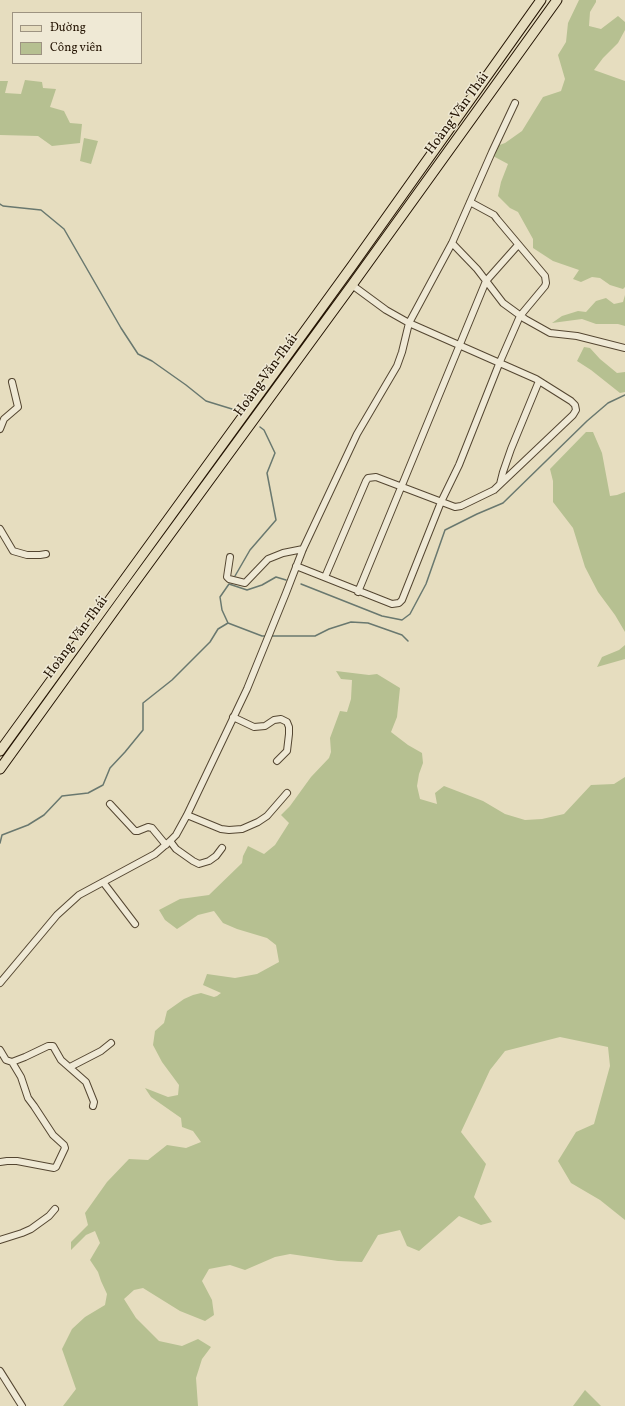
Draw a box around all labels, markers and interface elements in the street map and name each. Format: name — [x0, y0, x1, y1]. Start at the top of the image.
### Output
legend — [12, 12, 142, 64]
text: Đường — [50, 20, 86, 36]
text: Công viên — [50, 40, 102, 56]
street label: Hoàng Văn Thái — [422, 70, 494, 158]
street label: Hoàng Văn Thái — [231, 332, 303, 420]
street label: Hoàng Văn Thái — [41, 594, 113, 682]

